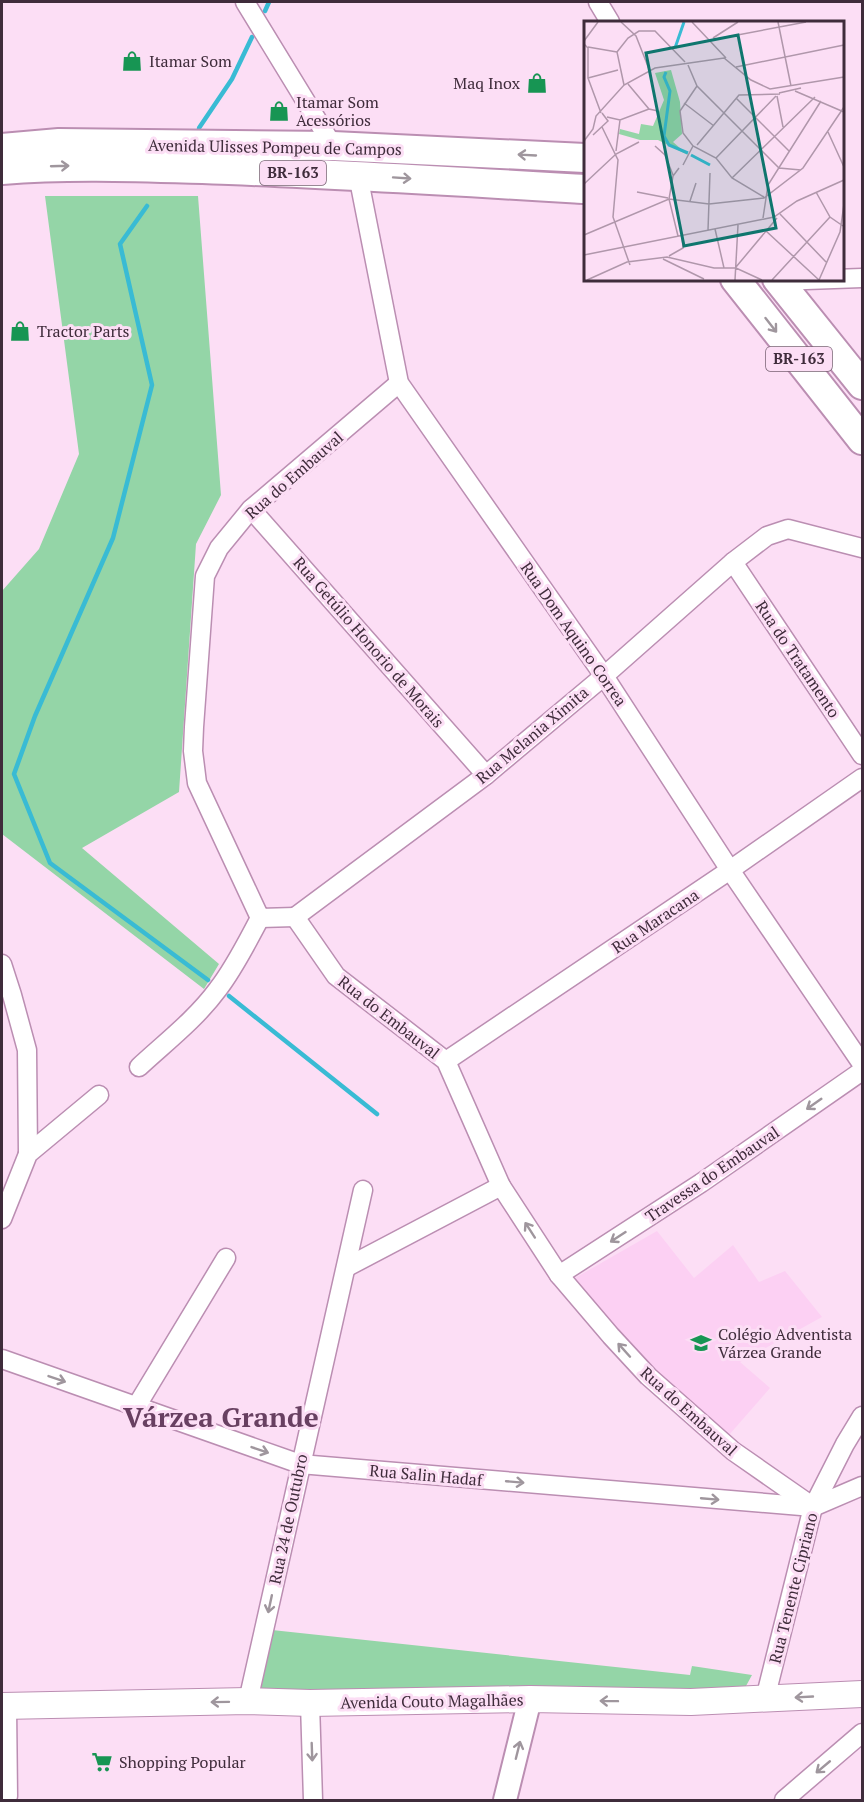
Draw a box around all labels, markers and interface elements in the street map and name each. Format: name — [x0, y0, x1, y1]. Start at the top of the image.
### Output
inset map — [584, 21, 843, 280]
shop icon: Itamar Som — [120, 49, 144, 73]
place label: Itamar Som — [149, 50, 232, 72]
shop icon: Maq Inox — [525, 71, 549, 95]
place label: Maq Inox — [453, 72, 521, 94]
place label: Itamar Som Acessórios — [296, 91, 379, 131]
shop icon: Itamar Som Acessórios — [267, 99, 291, 123]
street label: Avenida Ulisses Pompeu de Campos — [148, 134, 402, 160]
one-way arrow — [517, 150, 537, 161]
one-way arrow — [49, 160, 69, 172]
road number: BR-163 — [260, 161, 326, 185]
one-way arrow — [391, 172, 411, 183]
one-way arrow — [765, 316, 778, 332]
shop icon: Tractor Parts — [8, 319, 32, 343]
place label: Tractor Parts — [37, 320, 130, 342]
road number: BR-163 — [766, 347, 832, 371]
street label: Rua do Embauval — [240, 426, 348, 524]
street label: Rua Getúlio Honorio de Morais — [289, 552, 449, 732]
street label: Rua Dom Aquino Correa — [516, 557, 632, 711]
street label: Rua do Tratamento — [751, 596, 845, 722]
street label: Rua Melania Ximita — [471, 681, 593, 789]
street label: Rua Maracana — [607, 884, 703, 958]
street label: Rua do Embauval — [334, 970, 444, 1064]
one-way arrow — [807, 1098, 823, 1110]
street label: Travessa do Embauval — [641, 1121, 783, 1227]
one-way arrow — [524, 1222, 537, 1239]
one-way arrow — [610, 1231, 627, 1243]
place label: Colégio Adventista Várzea Grande — [718, 1323, 852, 1363]
school or university icon: Colégio Adventista Várzea Grande — [689, 1331, 713, 1355]
one-way arrow — [617, 1342, 631, 1357]
street label: Rua do Embauval — [636, 1362, 742, 1460]
one-way arrow — [47, 1374, 66, 1385]
district label: Várzea Grande — [123, 1398, 319, 1435]
one-way arrow — [250, 1446, 269, 1457]
street label: Rua 24 de Outubro — [263, 1452, 313, 1586]
street label: Rua Salin Hadaf — [369, 1459, 485, 1491]
one-way arrow — [505, 1477, 525, 1488]
one-way arrow — [699, 1494, 719, 1505]
street label: Rua Tenente Cipriano — [764, 1510, 822, 1666]
one-way arrow — [263, 1594, 275, 1613]
street label: Avenida Couto Magalhães — [340, 1688, 524, 1714]
one-way arrow — [795, 1692, 815, 1703]
one-way arrow — [600, 1695, 620, 1707]
one-way arrow — [210, 1696, 230, 1708]
one-way arrow — [306, 1741, 318, 1761]
one-way arrow — [512, 1741, 524, 1760]
supermarket icon: Shopping Popular — [90, 1750, 114, 1774]
place label: Shopping Popular — [119, 1751, 247, 1773]
one-way arrow — [816, 1760, 831, 1774]

